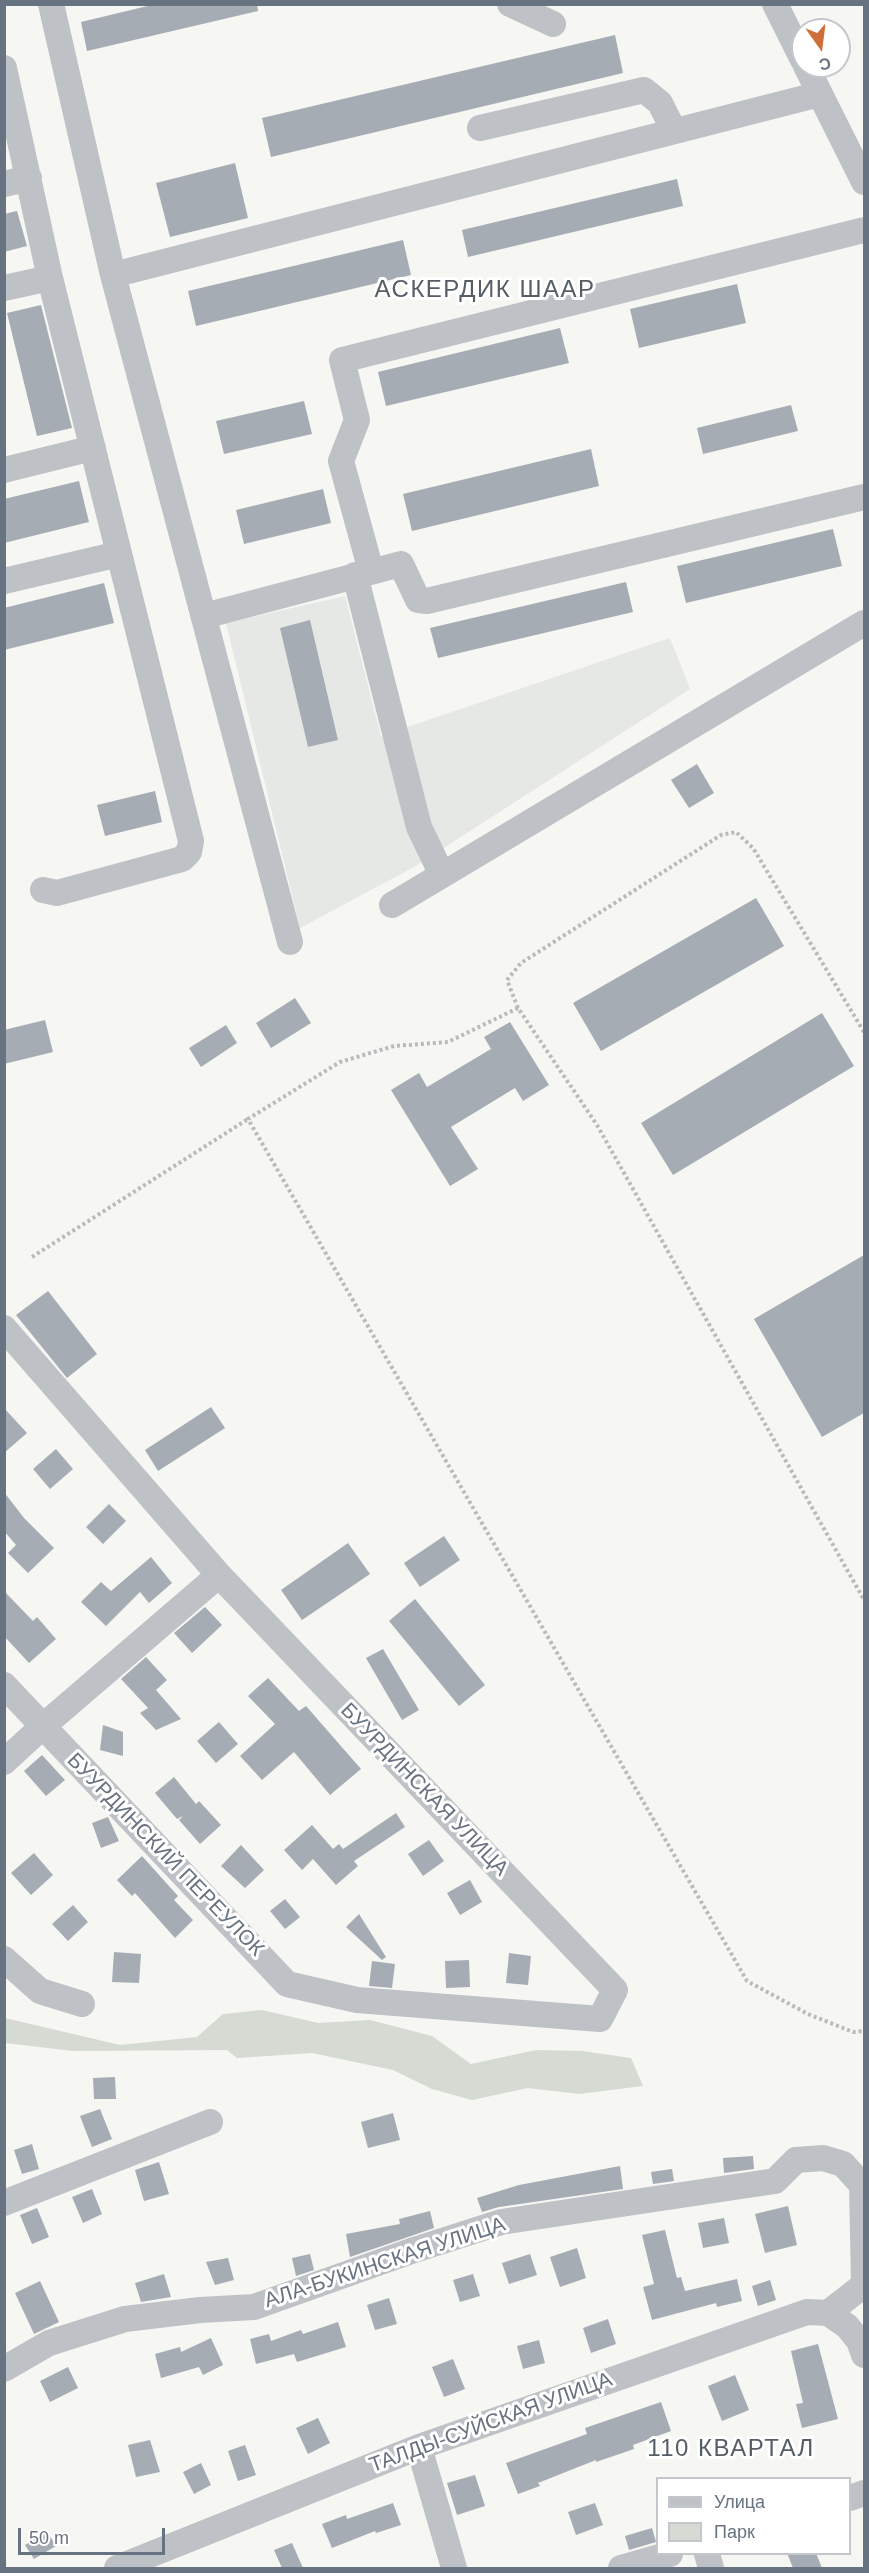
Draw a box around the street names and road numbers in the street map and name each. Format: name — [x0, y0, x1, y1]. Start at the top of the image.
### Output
street label: БУУРДИНСКАЯ УЛИЦА — [335, 1698, 513, 1882]
street label: БУУРДИНСКИЙ ПЕРЕУЛОК — [61, 1748, 269, 1962]
street label: АЛА-БУКИНСКАЯ УЛИЦА — [261, 2212, 509, 2314]
street label: ТАЛДЫ-СУЙСКАЯ УЛИЦА — [366, 2367, 616, 2479]

